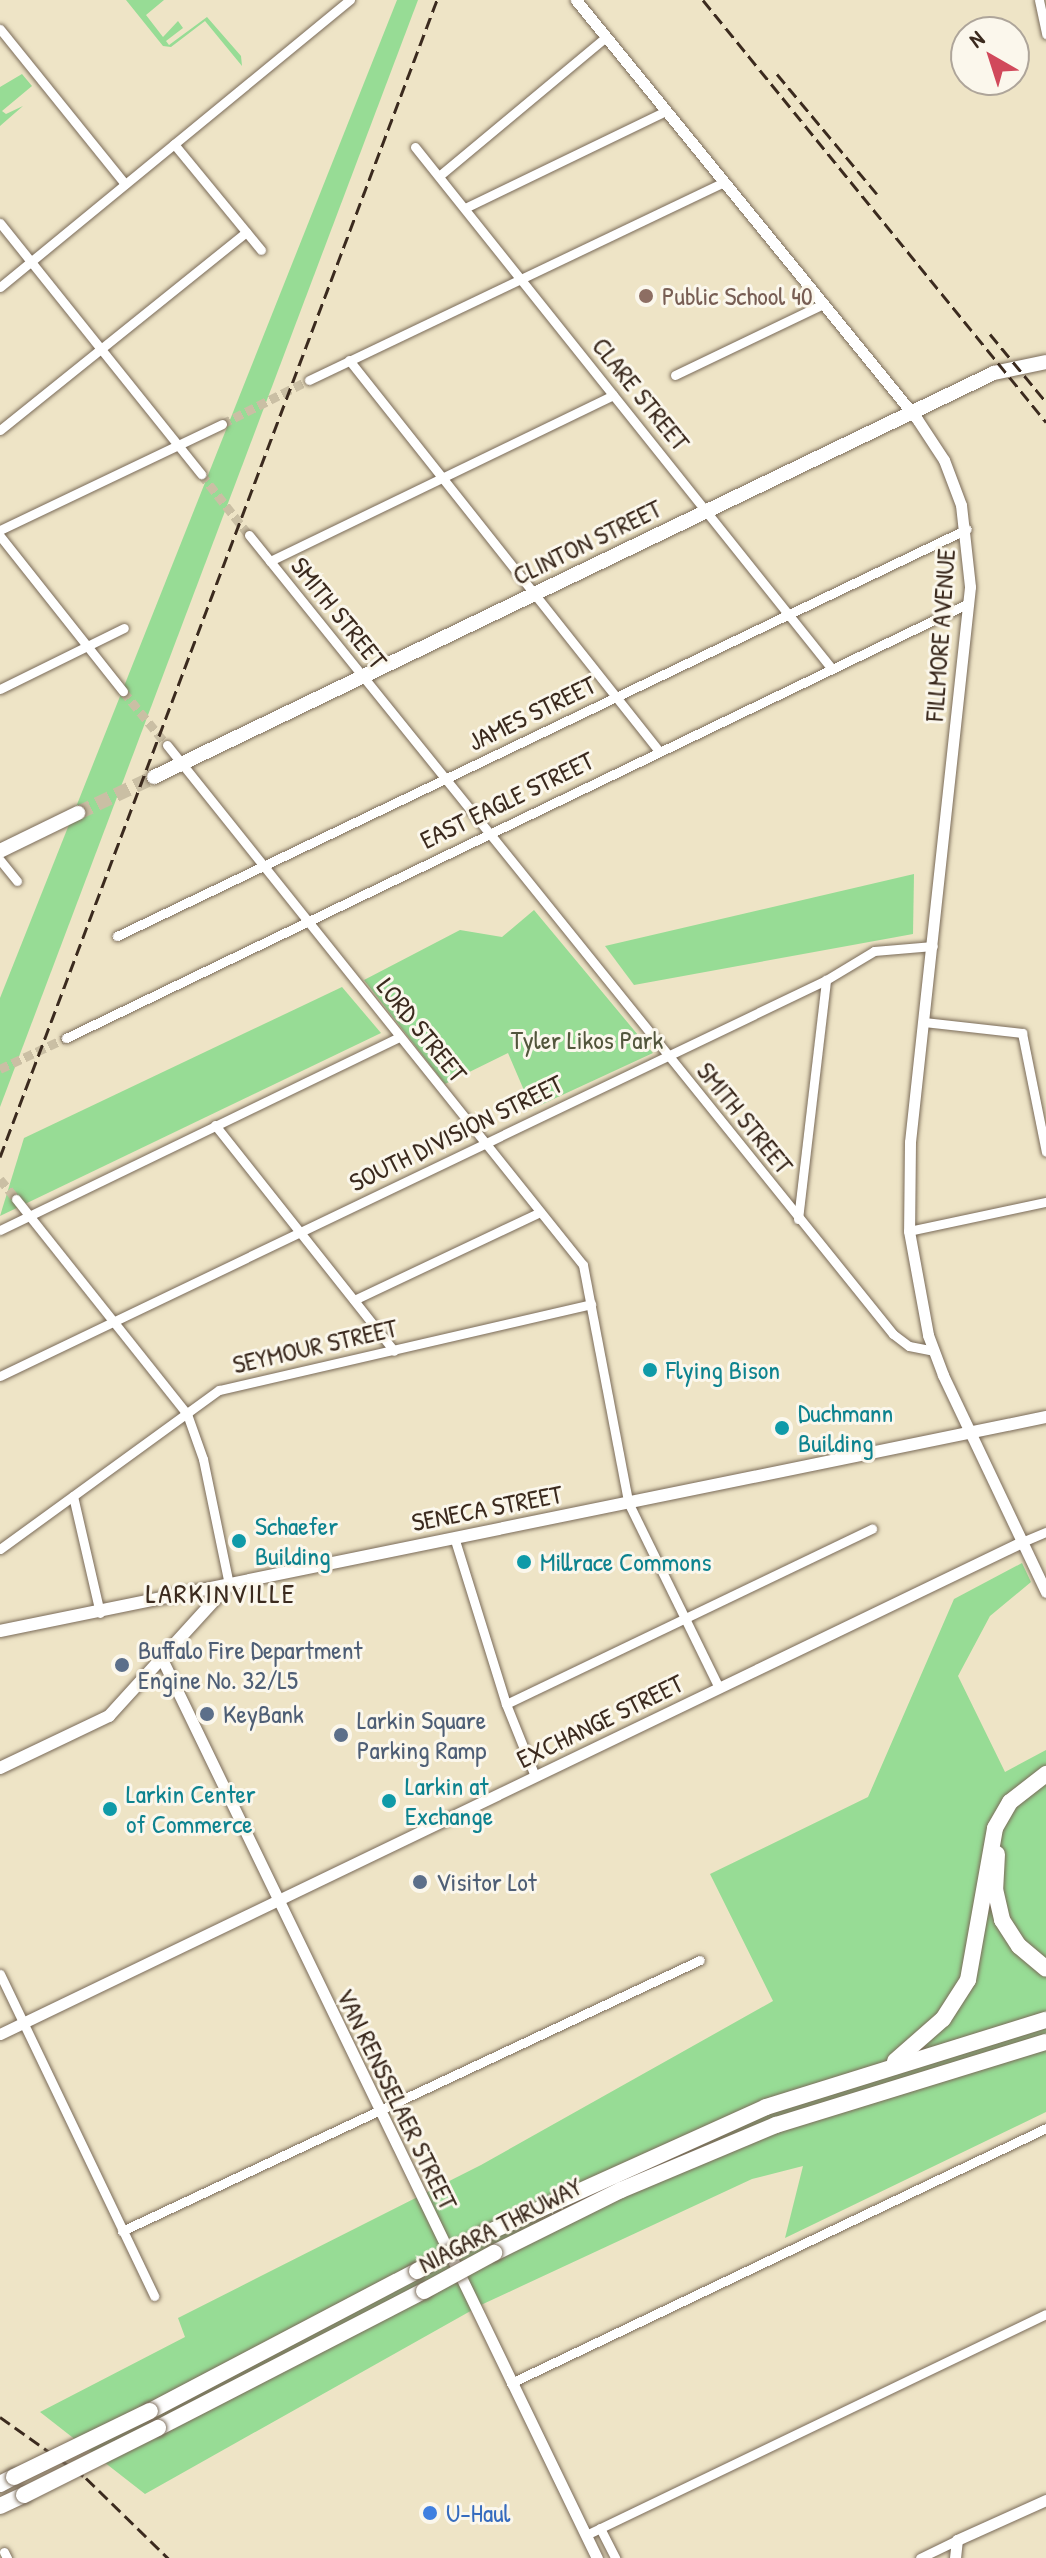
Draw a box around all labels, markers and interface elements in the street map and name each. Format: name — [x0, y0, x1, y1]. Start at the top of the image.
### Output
north arrow — [950, 16, 1030, 96]
text: N — [962, 24, 990, 54]
place label: Public School 40 — [662, 280, 813, 312]
marker: Public School 40 — [637, 287, 655, 305]
street label: CLARE STREET — [586, 331, 696, 457]
street label: CLINTON STREET — [508, 493, 666, 591]
street label: FILLMORE AVENUE — [918, 548, 962, 722]
street label: SMITH STREET — [284, 551, 394, 675]
street label: JAMES STREET — [463, 669, 601, 757]
street label: EAST EAGLE STREET — [415, 745, 599, 855]
street label: LORD STREET — [370, 971, 474, 1089]
park label: Tyler Likos Park — [511, 1024, 663, 1056]
street label: SMITH STREET — [690, 1056, 800, 1180]
street label: SOUTH DIVISION STREET — [344, 1068, 568, 1198]
street label: SEYMOUR STREET — [230, 1312, 400, 1380]
place label: Flying Bison — [666, 1354, 780, 1386]
marker: Flying Bison — [641, 1361, 659, 1379]
place label: Duchmann Building — [798, 1397, 893, 1458]
marker: Duchmann Building — [773, 1419, 791, 1437]
street label: SENECA STREET — [409, 1478, 565, 1538]
place label: Schaefer Building — [255, 1510, 338, 1572]
marker: Schaefer Building — [230, 1532, 248, 1550]
place label: Millrace Commons — [540, 1546, 711, 1578]
marker: Millrace Commons — [515, 1553, 533, 1571]
district label: LARKINVILLE — [146, 1576, 296, 1610]
place label: Buffalo Fire Department Engine No. 32/L5 — [138, 1634, 362, 1696]
marker: Buffalo Fire Department Engine No. 32/L5 — [113, 1656, 131, 1674]
street label: EXCHANGE STREET — [512, 1667, 688, 1775]
place label: KeyBank — [223, 1698, 304, 1730]
place label: Larkin Square Parking Ramp — [357, 1704, 486, 1766]
marker: KeyBank — [198, 1705, 216, 1723]
marker: Larkin Square Parking Ramp — [332, 1726, 350, 1744]
place label: Larkin at Exchange — [405, 1770, 493, 1832]
place label: Larkin Center of Commerce — [126, 1778, 256, 1840]
marker: Larkin at Exchange — [380, 1792, 398, 1810]
marker: Larkin Center of Commerce — [101, 1800, 119, 1818]
place label: Visitor Lot — [436, 1866, 537, 1898]
marker: Visitor Lot — [411, 1873, 429, 1891]
street label: VAN RENSSELAER STREET — [330, 1983, 464, 2215]
street label: NIAGARA THRUWAY — [413, 2170, 587, 2280]
place label: U-Haul — [446, 2497, 510, 2529]
marker: U-Haul — [421, 2504, 439, 2522]

